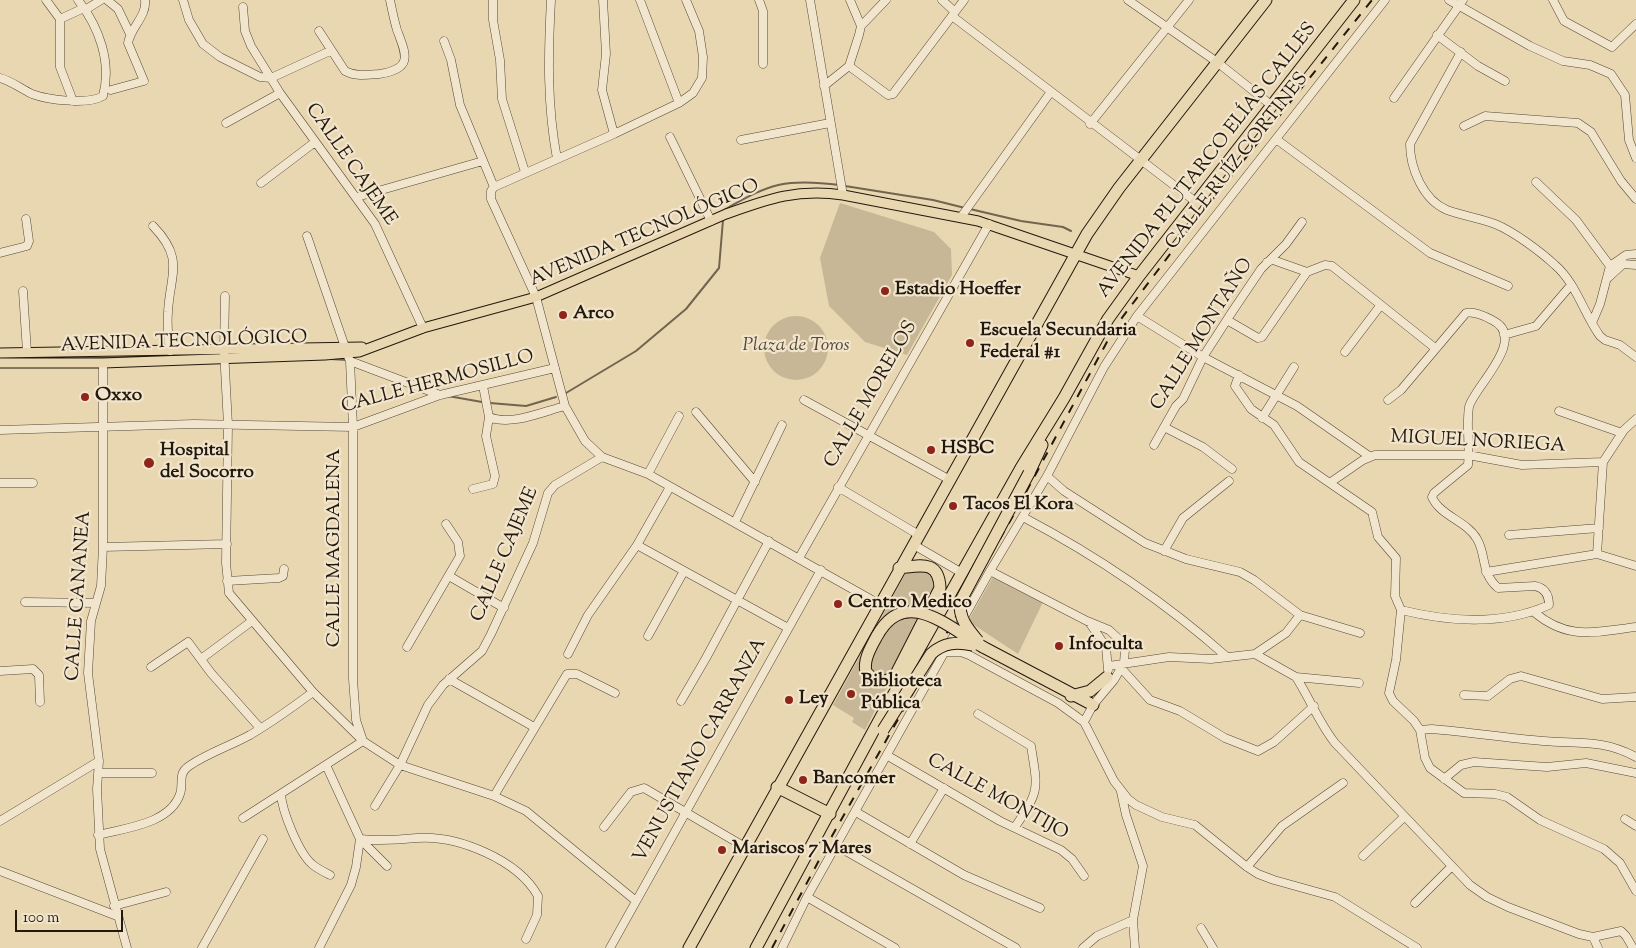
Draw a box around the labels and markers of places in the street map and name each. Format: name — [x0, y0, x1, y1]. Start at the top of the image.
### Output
place label: Estadio Hoeffer — [895, 280, 1021, 302]
marker: Estadio Hoeffer — [879, 285, 891, 297]
place label: Arco — [573, 304, 614, 326]
marker: Arco — [557, 309, 569, 321]
place label: Escuela Secundaria Federal #1 — [980, 321, 1137, 365]
marker: Escuela Secundaria Federal #1 — [964, 337, 976, 349]
place label: Oxxo — [95, 386, 142, 408]
marker: Oxxo — [79, 391, 91, 403]
place label: HSBC — [941, 439, 995, 461]
place label: Hospital del Socorro — [160, 441, 254, 485]
marker: HSBC — [925, 444, 937, 456]
marker: Hospital del Socorro — [142, 456, 156, 470]
place label: Tacos El Kora — [963, 495, 1074, 517]
marker: Tacos El Kora — [947, 500, 959, 512]
place label: Centro Medico — [848, 593, 972, 615]
marker: Centro Medico — [832, 598, 844, 610]
place label: Infoculta — [1069, 635, 1143, 657]
marker: Infoculta — [1053, 640, 1065, 652]
place label: Biblioteca Pública — [861, 672, 942, 716]
marker: Biblioteca Pública — [845, 688, 857, 700]
place label: Ley — [799, 689, 828, 711]
marker: Ley — [783, 694, 795, 706]
place label: Bancomer — [813, 769, 895, 791]
marker: Bancomer — [797, 774, 809, 786]
place label: Mariscos 7 Mares — [732, 839, 871, 861]
marker: Mariscos 7 Mares — [716, 844, 728, 856]

